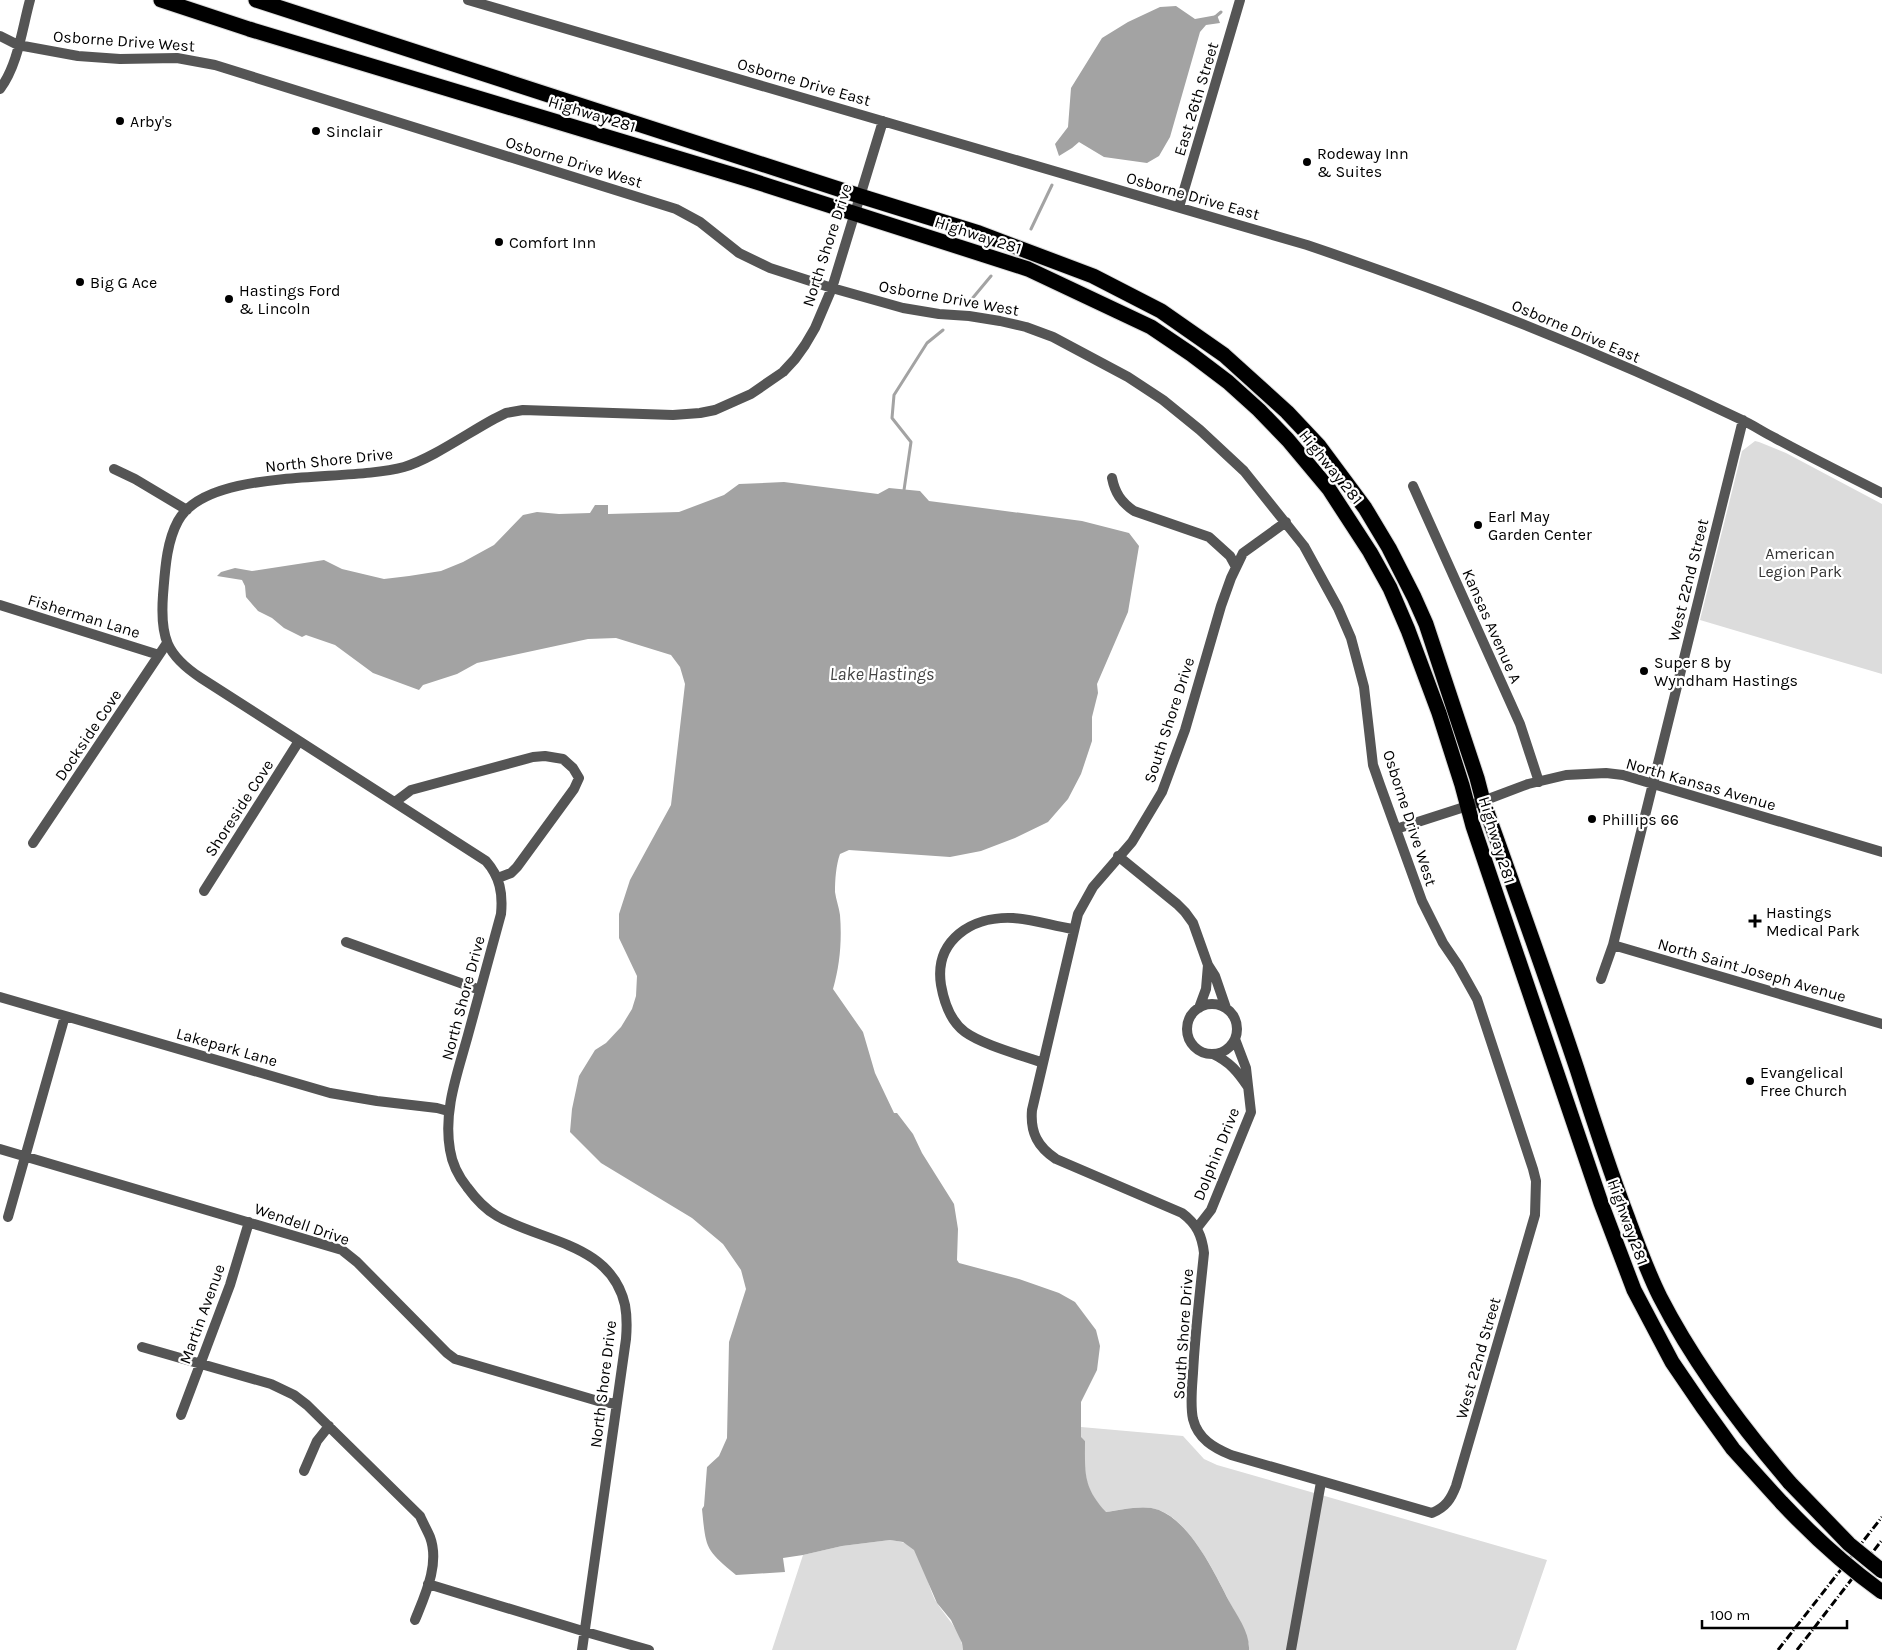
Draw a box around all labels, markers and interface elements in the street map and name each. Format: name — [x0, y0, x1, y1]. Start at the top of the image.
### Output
street label: Osborne Drive West — [53, 27, 195, 55]
street label: East 26th Street — [1170, 40, 1222, 158]
street label: Osborne Drive East — [735, 54, 873, 110]
street label: Highway 281 — [546, 92, 638, 136]
place label: Arby's — [130, 112, 172, 131]
marker: Arby's — [114, 115, 126, 127]
place label: Sinclair — [326, 122, 382, 141]
marker: Sinclair — [310, 125, 322, 137]
street label: Osborne Drive West — [503, 132, 645, 192]
place label: Rodeway Inn & Suites — [1317, 144, 1409, 181]
marker: Rodeway Inn & Suites — [1301, 156, 1313, 168]
street label: Osborne Drive East — [1124, 168, 1262, 224]
street label: North Shore Drive — [798, 181, 856, 309]
street label: Highway 281 — [932, 212, 1024, 258]
place label: Comfort Inn — [509, 233, 596, 252]
marker: Comfort Inn — [493, 236, 505, 248]
place label: Big G Ace — [90, 273, 157, 292]
marker: Big G Ace — [74, 276, 86, 288]
street label: Osborne Drive West — [877, 276, 1021, 320]
place label: Hastings Ford & Lincoln — [239, 281, 341, 318]
marker: Hastings Ford & Lincoln — [223, 293, 235, 305]
street label: Osborne Drive East — [1509, 295, 1643, 367]
street label: Highway 281 — [1295, 426, 1367, 508]
street label: North Shore Drive — [264, 444, 394, 476]
place label: Earl May Garden Center — [1488, 507, 1592, 544]
street label: West 22nd Street — [1664, 517, 1712, 643]
marker: Earl May Garden Center — [1472, 519, 1484, 531]
park label: American Legion Park — [1758, 544, 1842, 581]
street label: Kansas Avenue A — [1458, 566, 1526, 686]
street label: Fisherman Lane — [25, 590, 143, 642]
place label: Super 8 by Wyndham Hastings — [1654, 653, 1798, 690]
street label: South Shore Drive — [1140, 655, 1198, 785]
water label: Lake Hastings — [830, 663, 934, 685]
marker: Super 8 by Wyndham Hastings — [1638, 665, 1650, 677]
street label: Dockside Cove — [50, 686, 126, 784]
street label: Osborne Drive West — [1379, 748, 1441, 888]
street label: North Kansas Avenue — [1624, 753, 1778, 815]
street label: Shoreside Cove — [201, 756, 277, 860]
street label: Highway 281 — [1475, 794, 1519, 886]
place label: Phillips 66 — [1602, 810, 1679, 829]
marker: Phillips 66 — [1586, 813, 1598, 825]
place label: Hastings Medical Park — [1766, 903, 1860, 940]
marker: Hastings Medical Park — [1748, 914, 1762, 928]
street label: North Shore Drive — [437, 934, 489, 1062]
street label: North Saint Joseph Avenue — [1656, 934, 1848, 1006]
street label: Lakepark Lane — [174, 1023, 280, 1071]
place label: Evangelical Free Church — [1760, 1063, 1847, 1100]
marker: Evangelical Free Church — [1744, 1075, 1756, 1087]
street label: Dolphin Drive — [1189, 1105, 1243, 1203]
street label: Highway 281 — [1604, 1176, 1652, 1268]
street label: Wendell Drive — [252, 1199, 352, 1249]
street label: Martin Avenue — [175, 1261, 229, 1367]
street label: South Shore Drive — [1169, 1268, 1197, 1400]
street label: West 22nd Street — [1452, 1295, 1504, 1421]
street label: North Shore Drive — [586, 1319, 620, 1449]
scale bar — [1702, 1598, 1847, 1630]
text: 100 m — [1710, 1606, 1750, 1624]

